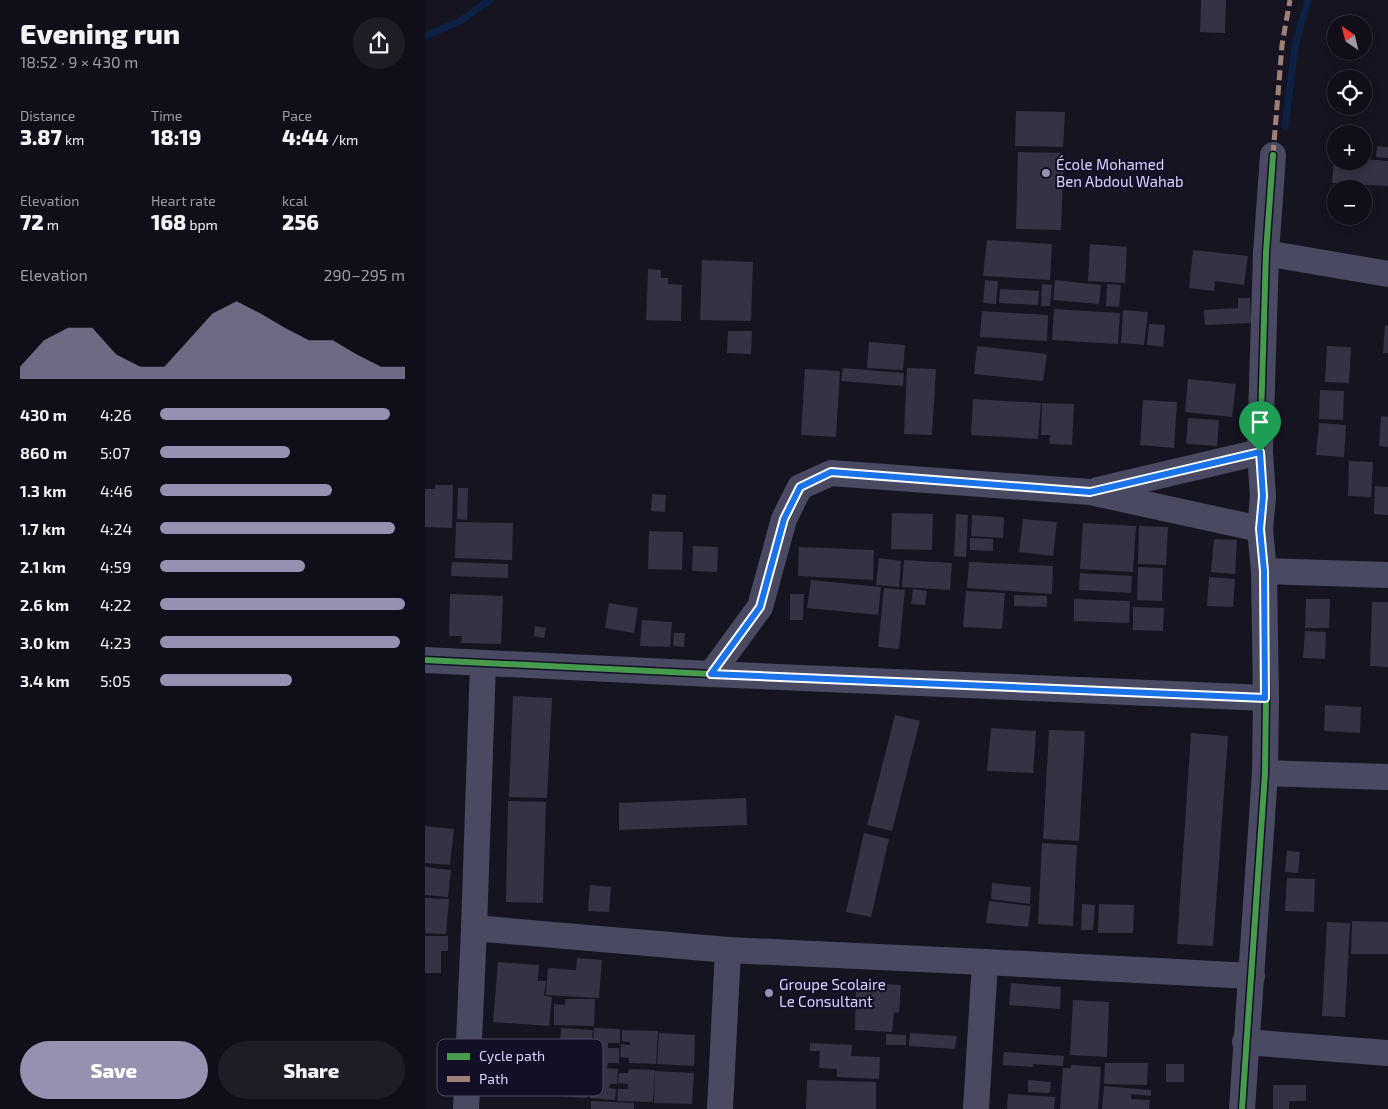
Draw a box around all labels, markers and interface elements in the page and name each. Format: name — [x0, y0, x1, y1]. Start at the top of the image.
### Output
north arrow — [1327, 15, 1373, 60]
map controls — [1327, 15, 1372, 225]
text: Evening run — [20, 16, 180, 50]
button: share — [353, 17, 405, 69]
text: 18:52 · 9 × 430 m — [20, 52, 138, 71]
button: locate — [1327, 70, 1372, 115]
text: Distance — [20, 107, 75, 124]
text: Time — [151, 107, 182, 124]
text: Pace — [282, 107, 312, 124]
text: 3.87 — [20, 124, 62, 149]
text: 18:19 — [151, 124, 201, 149]
text: 4:44 — [282, 124, 329, 149]
button: + — [1327, 125, 1372, 170]
text: km — [62, 131, 84, 148]
text: /km — [329, 131, 358, 148]
place label: École Mohamed Ben Abdoul Wahab — [1056, 155, 1184, 190]
marker: École Mohamed Ben Abdoul Wahab — [1040, 167, 1052, 179]
button: − — [1327, 180, 1372, 225]
text: Elevation — [20, 192, 79, 209]
text: Heart rate — [151, 192, 216, 209]
text: kcal — [282, 192, 308, 209]
text: 72 — [20, 209, 44, 234]
text: 168 — [151, 209, 186, 234]
text: 256 — [282, 209, 319, 234]
text: m — [44, 216, 59, 233]
text: bpm — [186, 216, 218, 233]
text: Elevation — [20, 265, 88, 284]
text: 290–295 m — [323, 265, 405, 284]
pin — [1239, 401, 1281, 452]
text: 430 m — [20, 405, 67, 424]
text: 4:26 — [100, 405, 132, 424]
icon: arrive — [1246, 408, 1274, 436]
text: 860 m — [20, 443, 67, 462]
text: 5:07 — [100, 443, 130, 462]
text: 1.3 km — [20, 481, 66, 500]
text: 4:46 — [100, 481, 133, 500]
text: 1.7 km — [20, 519, 65, 538]
text: 4:24 — [100, 519, 132, 538]
text: 2.1 km — [20, 557, 66, 576]
text: 4:59 — [100, 557, 131, 576]
text: 2.6 km — [20, 595, 69, 614]
text: 4:22 — [100, 595, 132, 614]
text: 3.0 km — [20, 633, 70, 652]
text: 4:23 — [100, 633, 132, 652]
text: 3.4 km — [20, 671, 70, 690]
text: 5:05 — [100, 671, 131, 690]
place label: Groupe Scolaire Le Consultant — [779, 975, 886, 1010]
marker: Groupe Scolaire Le Consultant — [763, 987, 775, 999]
legend — [437, 1039, 603, 1096]
button: Save — [20, 1041, 208, 1099]
button: Share — [218, 1041, 405, 1099]
text: Cycle path — [479, 1047, 545, 1064]
text: Path — [479, 1070, 508, 1087]

